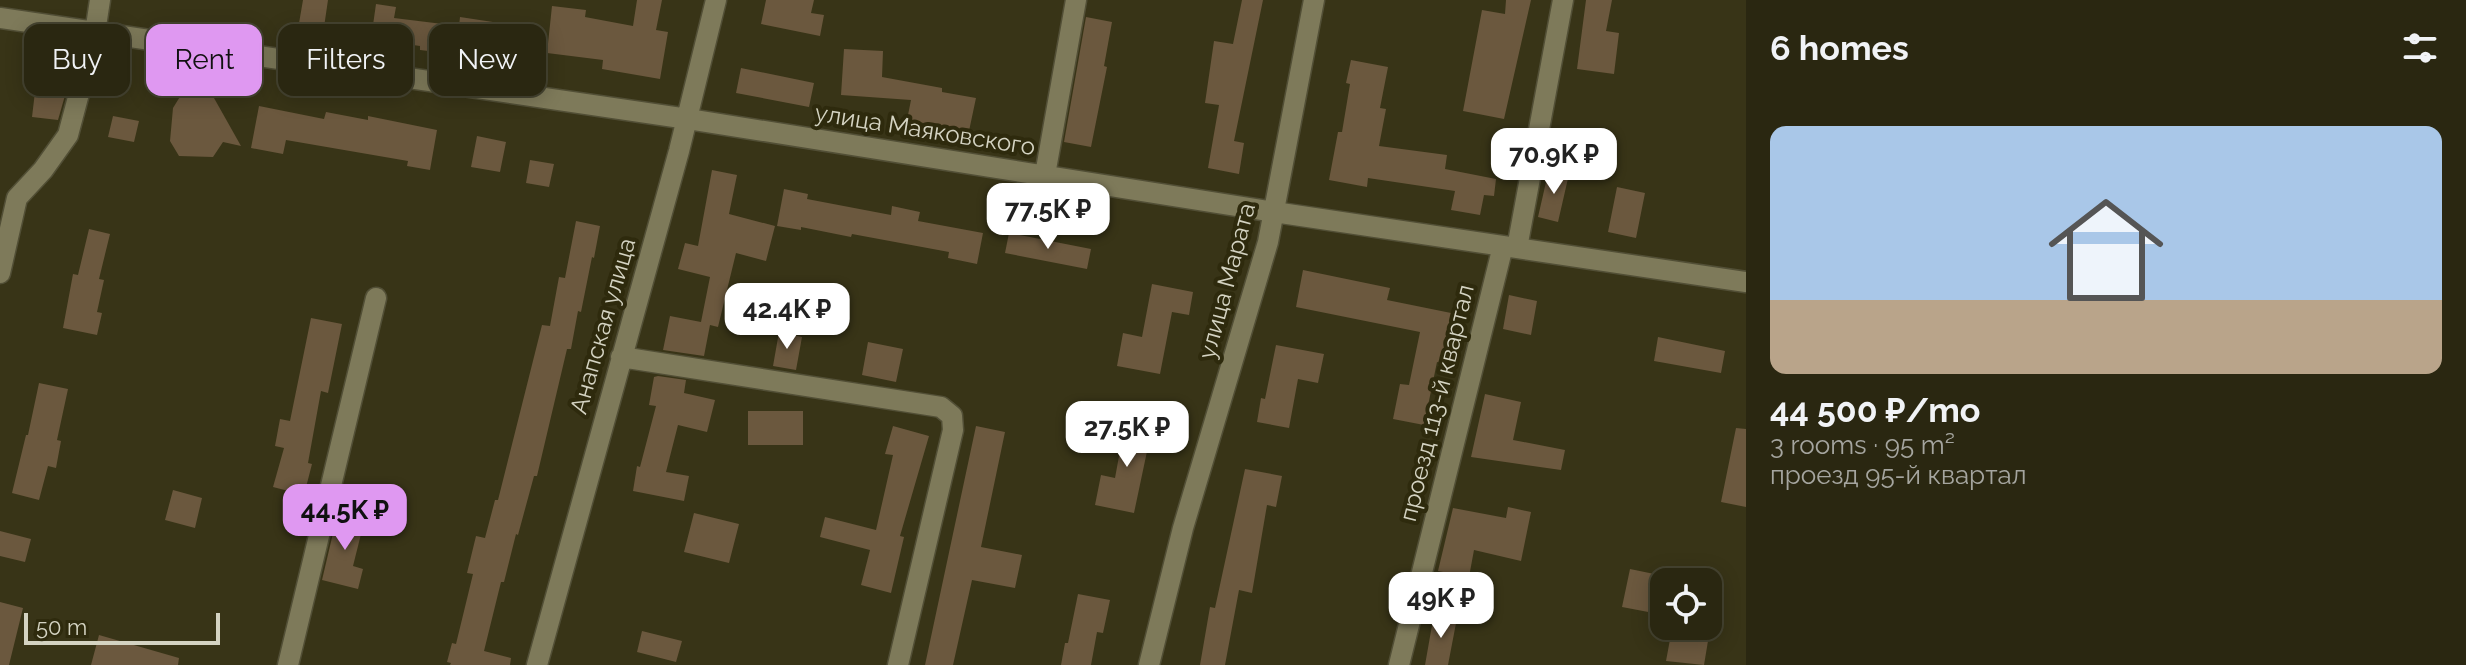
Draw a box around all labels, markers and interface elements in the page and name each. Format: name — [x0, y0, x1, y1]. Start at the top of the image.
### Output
chip: Buy — [24, 24, 130, 96]
chip: Rent — [146, 24, 262, 96]
chip: Filters — [278, 24, 413, 96]
chip: New — [429, 24, 546, 96]
icon: filters — [2398, 26, 2442, 70]
text: 6 homes — [1770, 28, 1909, 68]
street label: улица Маяковского — [813, 98, 1037, 161]
pin: 70.9K ₽ — [1480, 128, 1628, 196]
text: 70.9K ₽ — [1509, 139, 1599, 169]
icon: home — [2034, 178, 2178, 322]
pin: 77.5K ₽ — [974, 183, 1122, 251]
text: 77.5K ₽ — [1005, 194, 1091, 224]
street label: улица Марата — [1192, 200, 1261, 362]
street label: Анапская улица — [564, 235, 641, 417]
street label: проезд 113-й квартал — [1393, 281, 1480, 524]
pin: 42.4K ₽ — [713, 283, 861, 351]
text: 42.4K ₽ — [743, 294, 831, 324]
text: 44 500 ₽/mo — [1770, 390, 1980, 430]
pin: 27.5K ₽ — [1053, 401, 1201, 469]
text: 27.5K ₽ — [1084, 412, 1170, 442]
text: 3 rooms · 95 m² — [1770, 430, 1955, 460]
text: проезд 95-й квартал — [1770, 460, 2026, 490]
pin: 44.5K ₽ — [271, 484, 419, 552]
text: 44.5K ₽ — [301, 495, 389, 525]
map controls — [1650, 568, 1722, 640]
button: locate — [1650, 568, 1722, 640]
pin: 49K ₽ — [1385, 572, 1497, 640]
text: 49K ₽ — [1407, 583, 1475, 613]
scale bar — [24, 609, 220, 645]
text: 50 m — [36, 614, 87, 640]

